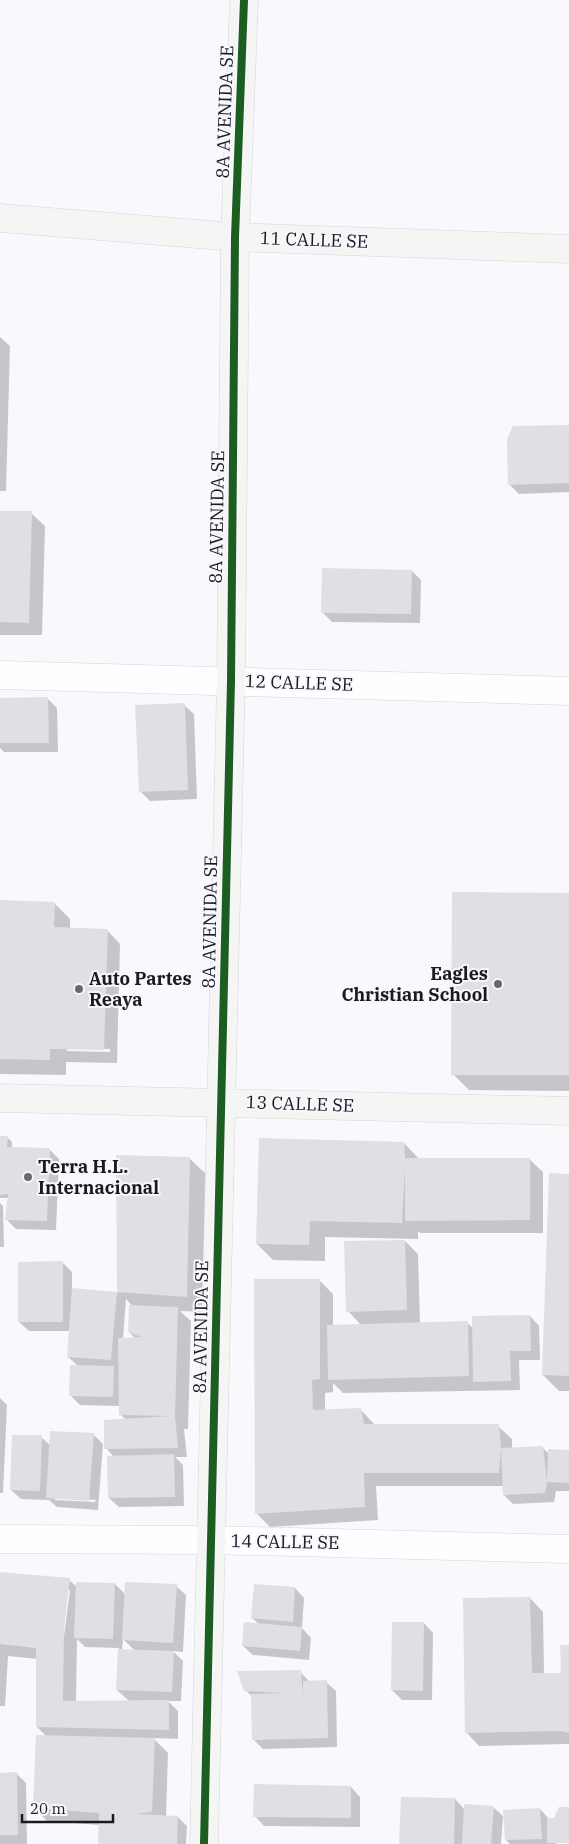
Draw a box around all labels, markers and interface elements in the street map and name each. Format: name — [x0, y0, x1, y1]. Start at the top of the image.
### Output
street label: 8A AVENIDA SE — [211, 45, 238, 179]
street label: 11 CALLE SE — [259, 226, 369, 253]
street label: 8A AVENIDA SE — [204, 450, 229, 584]
street label: 12 CALLE SE — [244, 669, 354, 696]
street label: 8A AVENIDA SE — [197, 855, 222, 989]
place label: Eagles Christian School — [341, 962, 488, 1006]
place label: Auto Partes Reaya — [89, 967, 192, 1011]
marker: Eagles Christian School — [492, 978, 504, 990]
marker: Auto Partes Reaya — [73, 983, 85, 995]
street label: 13 CALLE SE — [245, 1090, 355, 1117]
place label: Terra H.L. Internacional — [38, 1155, 159, 1199]
marker: Terra H.L. Internacional — [22, 1171, 34, 1183]
street label: 8A AVENIDA SE — [188, 1260, 213, 1394]
street label: 14 CALLE SE — [230, 1529, 340, 1554]
scale bar — [22, 1792, 114, 1824]
text: 20 m — [30, 1799, 66, 1818]

